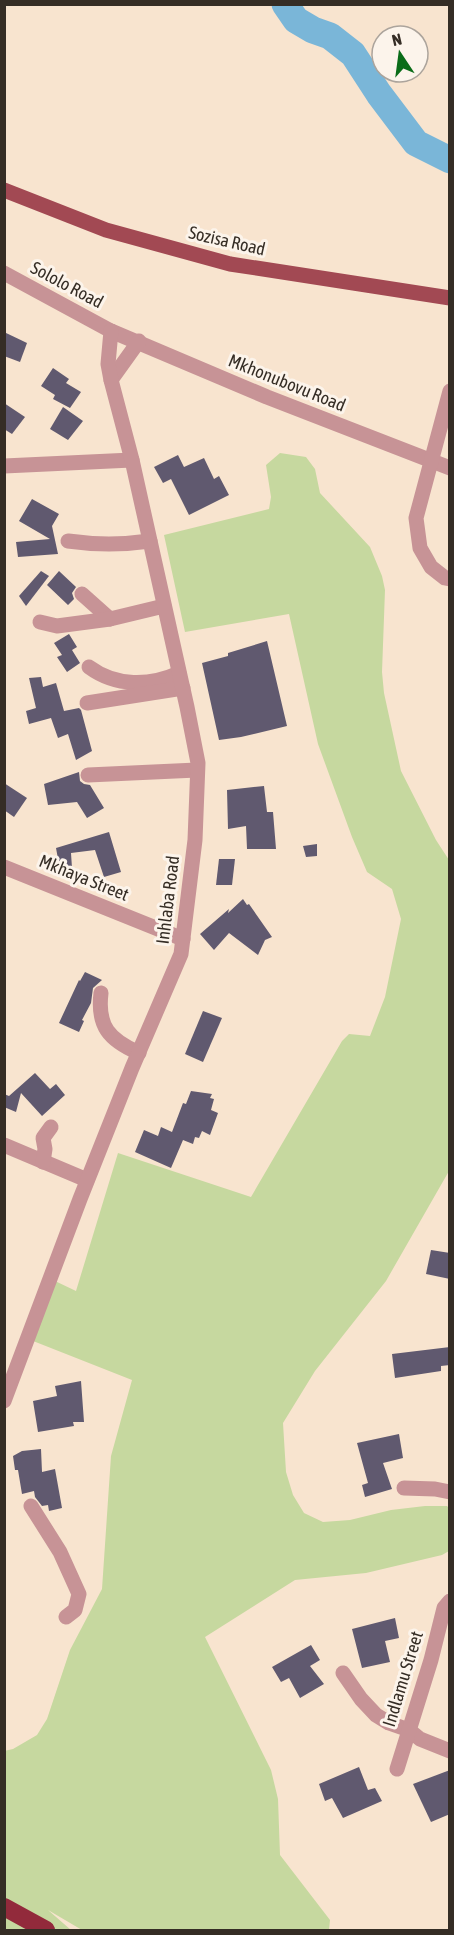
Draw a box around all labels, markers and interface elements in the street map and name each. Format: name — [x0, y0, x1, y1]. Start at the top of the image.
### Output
north arrow — [370, 24, 430, 84]
text: N — [390, 30, 403, 49]
street label: Sozisa Road — [187, 222, 267, 260]
street label: Sololo Road — [27, 257, 107, 312]
street label: Mkhonubovu Road — [226, 350, 349, 416]
street label: Mkhaya Street — [36, 850, 132, 905]
street label: Inhlaba Road — [152, 855, 183, 945]
street label: Indlamu Street — [378, 1629, 427, 1729]

